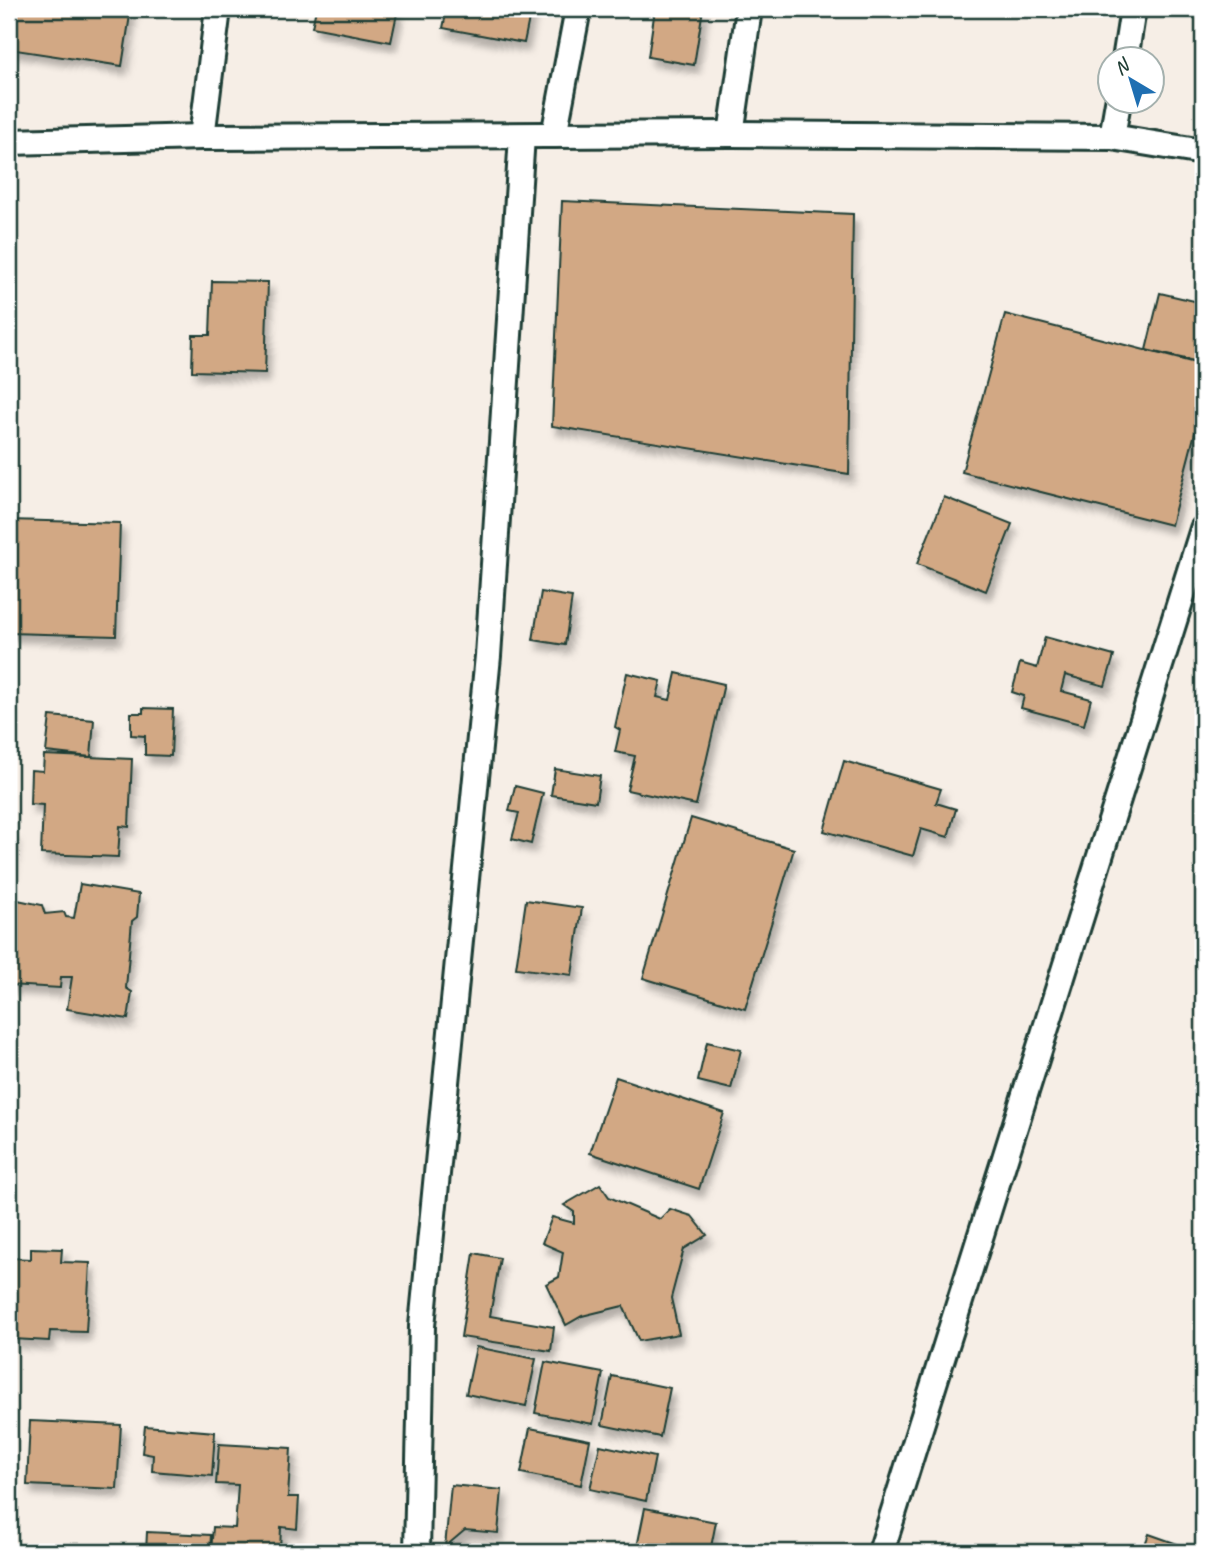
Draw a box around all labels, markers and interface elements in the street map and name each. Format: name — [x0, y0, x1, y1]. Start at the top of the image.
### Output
north arrow — [1096, 46, 1166, 116]
text: N — [1109, 52, 1136, 80]

